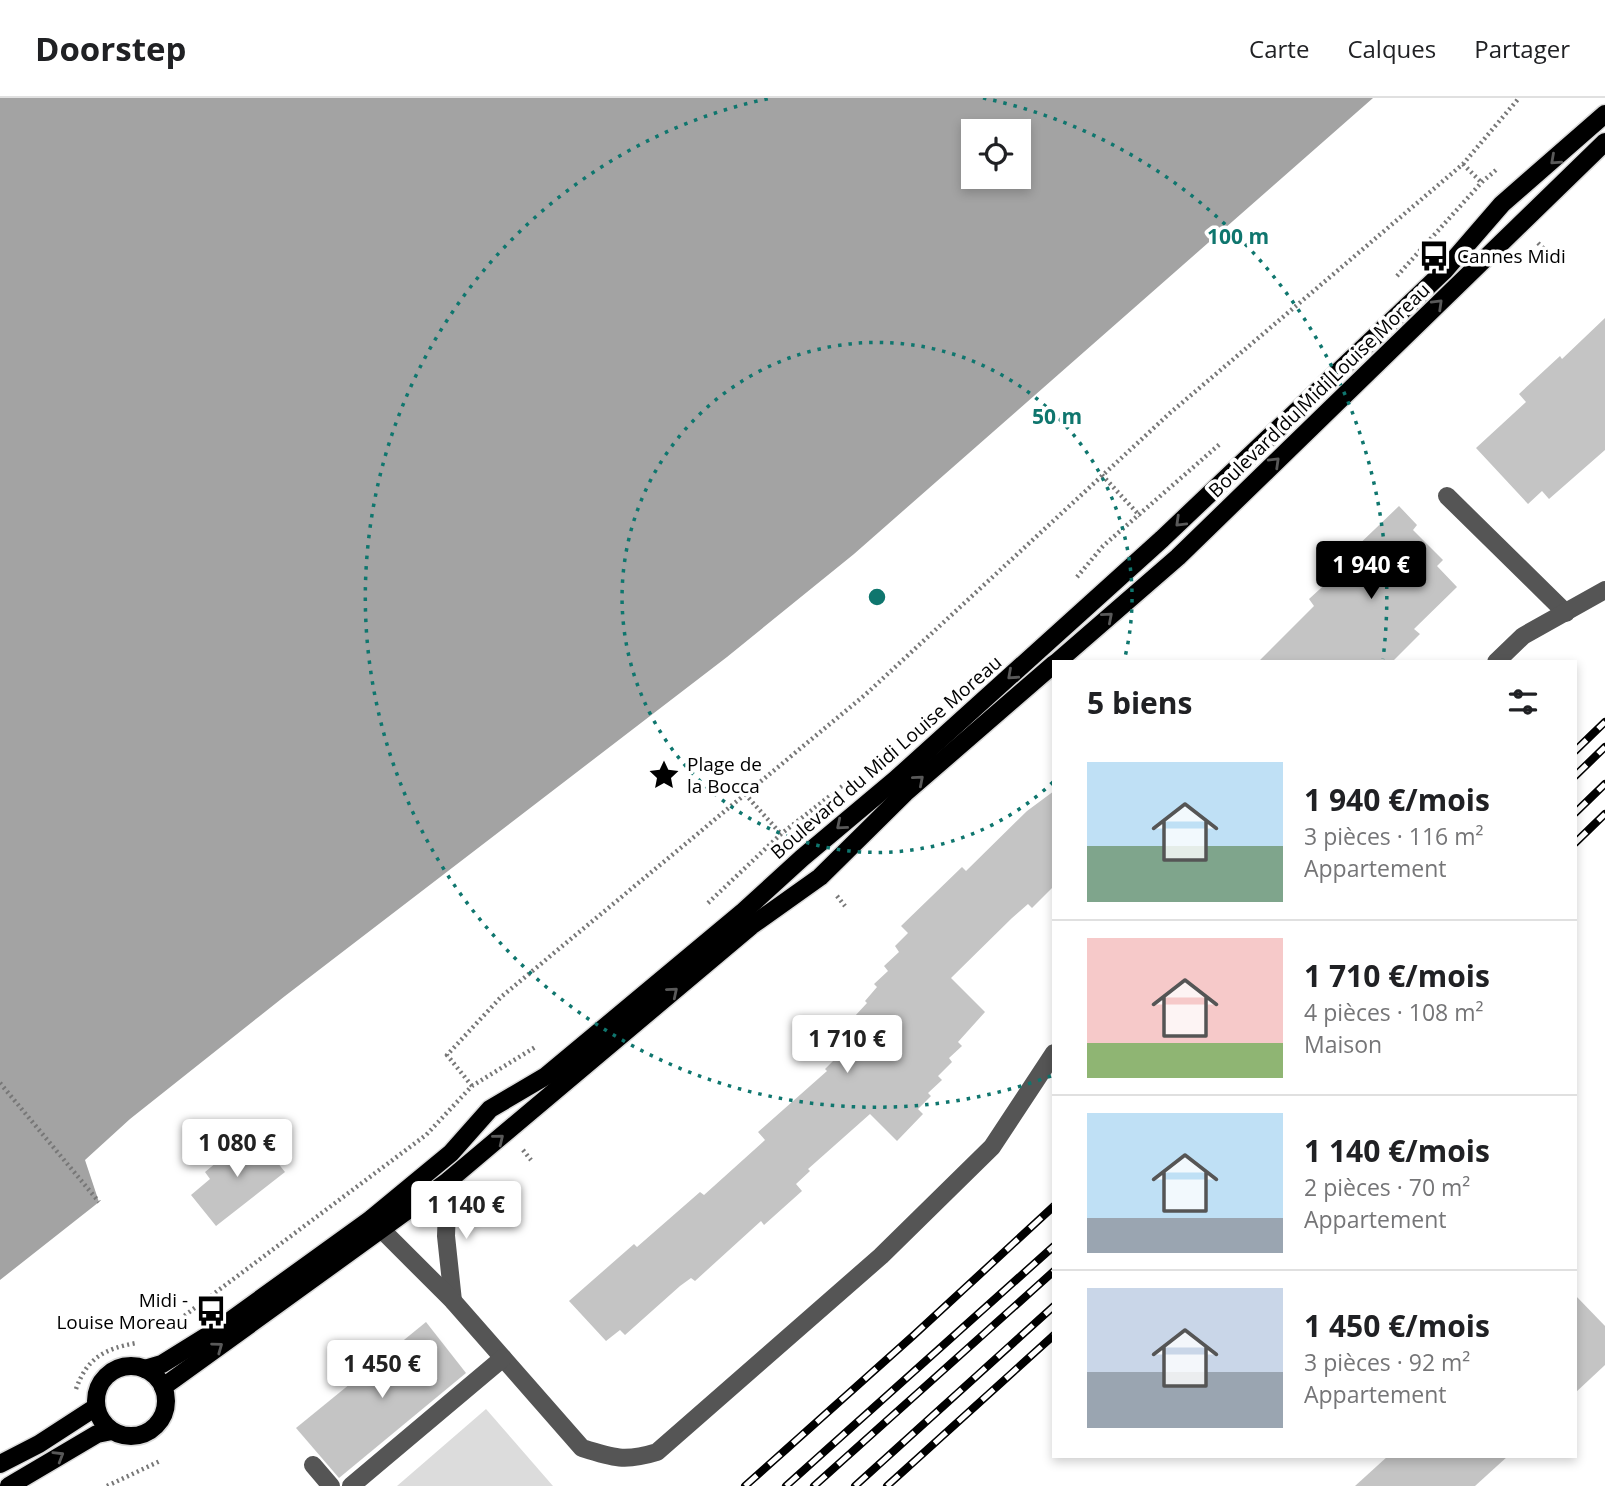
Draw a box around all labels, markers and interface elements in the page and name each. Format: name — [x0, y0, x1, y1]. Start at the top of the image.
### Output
text: Doorstep — [35, 26, 186, 71]
text: Carte — [1249, 32, 1309, 65]
text: Calques — [1347, 32, 1436, 65]
text: Partager — [1474, 32, 1570, 65]
map controls — [961, 119, 1031, 189]
button: locate — [961, 119, 1031, 189]
one-way arrow — [1550, 151, 1563, 164]
text: 100 m — [1207, 222, 1269, 250]
bus stop icon: Cannes Midi — [1417, 239, 1451, 273]
place label: Cannes Midi — [1457, 243, 1566, 269]
street label: Boulevard du Midi Louise Moreau — [1203, 277, 1435, 503]
one-way arrow — [1430, 299, 1443, 312]
text: 50 m — [1032, 402, 1082, 430]
one-way arrow — [1267, 458, 1280, 471]
one-way arrow — [1175, 513, 1188, 526]
pin: 1 940 € — [1306, 542, 1436, 601]
text: 1 940 € — [1332, 548, 1410, 580]
centre of rings — [865, 585, 889, 609]
one-way arrow — [1100, 613, 1113, 625]
street label: Boulevard du Midi Louise Moreau — [765, 649, 1007, 865]
one-way arrow — [1007, 667, 1020, 679]
text: 5 biens — [1087, 682, 1192, 723]
icon: filters — [1504, 683, 1542, 721]
place label: Plage de la Bocca — [687, 751, 762, 799]
place icon: Plage de la Bocca — [647, 758, 681, 792]
one-way arrow — [911, 776, 924, 788]
text: 1 940 €/mois — [1304, 779, 1490, 820]
icon: home — [1143, 790, 1227, 874]
one-way arrow — [836, 817, 849, 829]
text: 3 pièces · 116 m² — [1304, 820, 1484, 852]
text: Appartement — [1304, 852, 1447, 884]
text: 1 710 €/mois — [1304, 955, 1490, 996]
icon: home — [1143, 966, 1227, 1050]
one-way arrow — [665, 988, 678, 1000]
text: 4 pièces · 108 m² — [1304, 996, 1484, 1028]
pin: 1 710 € — [782, 1016, 912, 1075]
text: 1 710 € — [808, 1022, 886, 1054]
text: Maison — [1304, 1028, 1382, 1060]
pin: 1 080 € — [172, 1119, 302, 1179]
text: 1 080 € — [198, 1126, 276, 1158]
text: 1 140 €/mois — [1304, 1130, 1490, 1171]
one-way arrow — [491, 1135, 504, 1147]
icon: home — [1143, 1141, 1227, 1225]
text: 2 pièces · 70 m² — [1304, 1171, 1470, 1203]
pin: 1 140 € — [401, 1182, 531, 1241]
text: 1 140 € — [427, 1188, 505, 1220]
text: Appartement — [1304, 1203, 1447, 1235]
place label: Midi - Louise Moreau — [56, 1287, 188, 1335]
bus stop icon: Midi - Louise Moreau — [194, 1294, 228, 1328]
text: 1 450 €/mois — [1304, 1305, 1490, 1346]
icon: home — [1143, 1316, 1227, 1400]
pin: 1 450 € — [317, 1340, 447, 1400]
one-way arrow — [210, 1343, 223, 1355]
text: 3 pièces · 92 m² — [1304, 1346, 1470, 1378]
text: 1 450 € — [343, 1347, 421, 1379]
text: Appartement — [1304, 1378, 1447, 1410]
one-way arrow — [52, 1451, 65, 1464]

